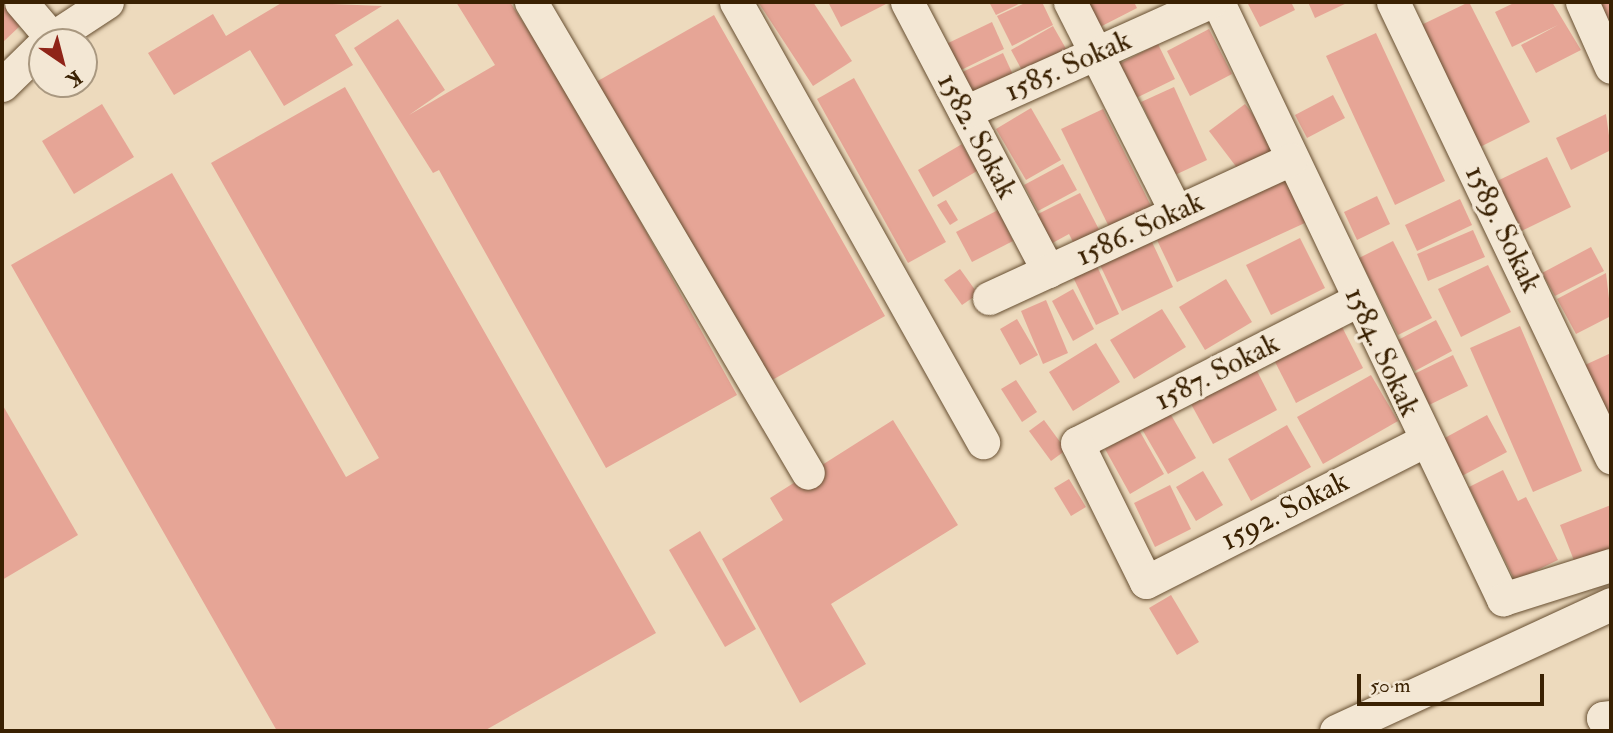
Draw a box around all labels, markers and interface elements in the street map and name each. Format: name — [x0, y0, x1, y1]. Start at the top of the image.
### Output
street label: 1585. Sokak — [999, 22, 1137, 110]
north arrow — [28, 28, 98, 98]
text: K — [62, 65, 86, 92]
street label: 1582. Sokak — [929, 67, 1025, 205]
street label: 1589. Sokak — [1457, 159, 1549, 299]
street label: 1586. Sokak — [1070, 184, 1210, 274]
street label: 1584. Sokak — [1336, 282, 1428, 422]
street label: 1587. Sokak — [1149, 325, 1285, 419]
street label: 1592. Sokak — [1215, 464, 1355, 558]
scale bar — [1361, 660, 1548, 704]
text: 50 m — [1370, 672, 1411, 699]

